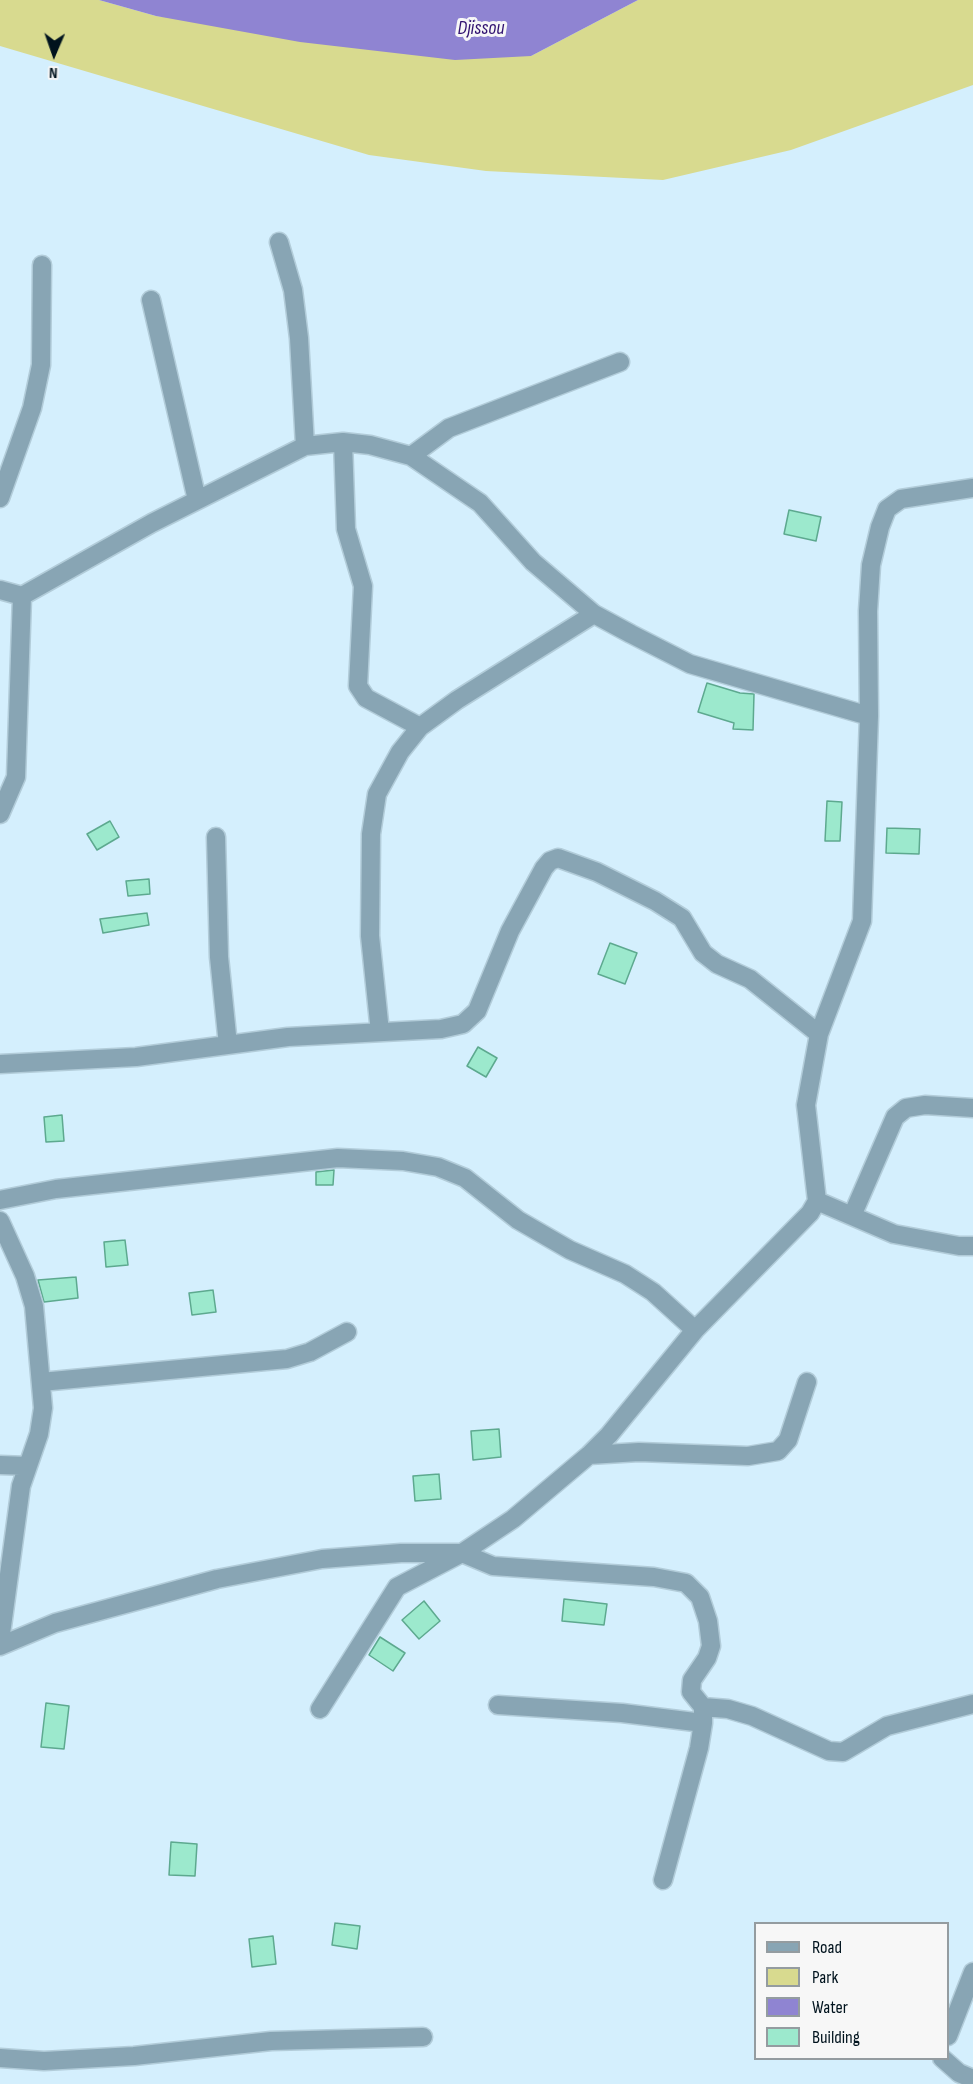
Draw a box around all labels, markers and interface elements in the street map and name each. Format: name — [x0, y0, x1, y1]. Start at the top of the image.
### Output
water label: Djissou — [458, 17, 504, 41]
north arrow — [24, 24, 84, 84]
text: N — [49, 63, 58, 82]
legend — [754, 1922, 949, 2060]
text: Road — [812, 1937, 842, 1958]
text: Park — [812, 1967, 838, 1988]
text: Water — [812, 1997, 848, 2018]
text: Building — [812, 2027, 860, 2048]

